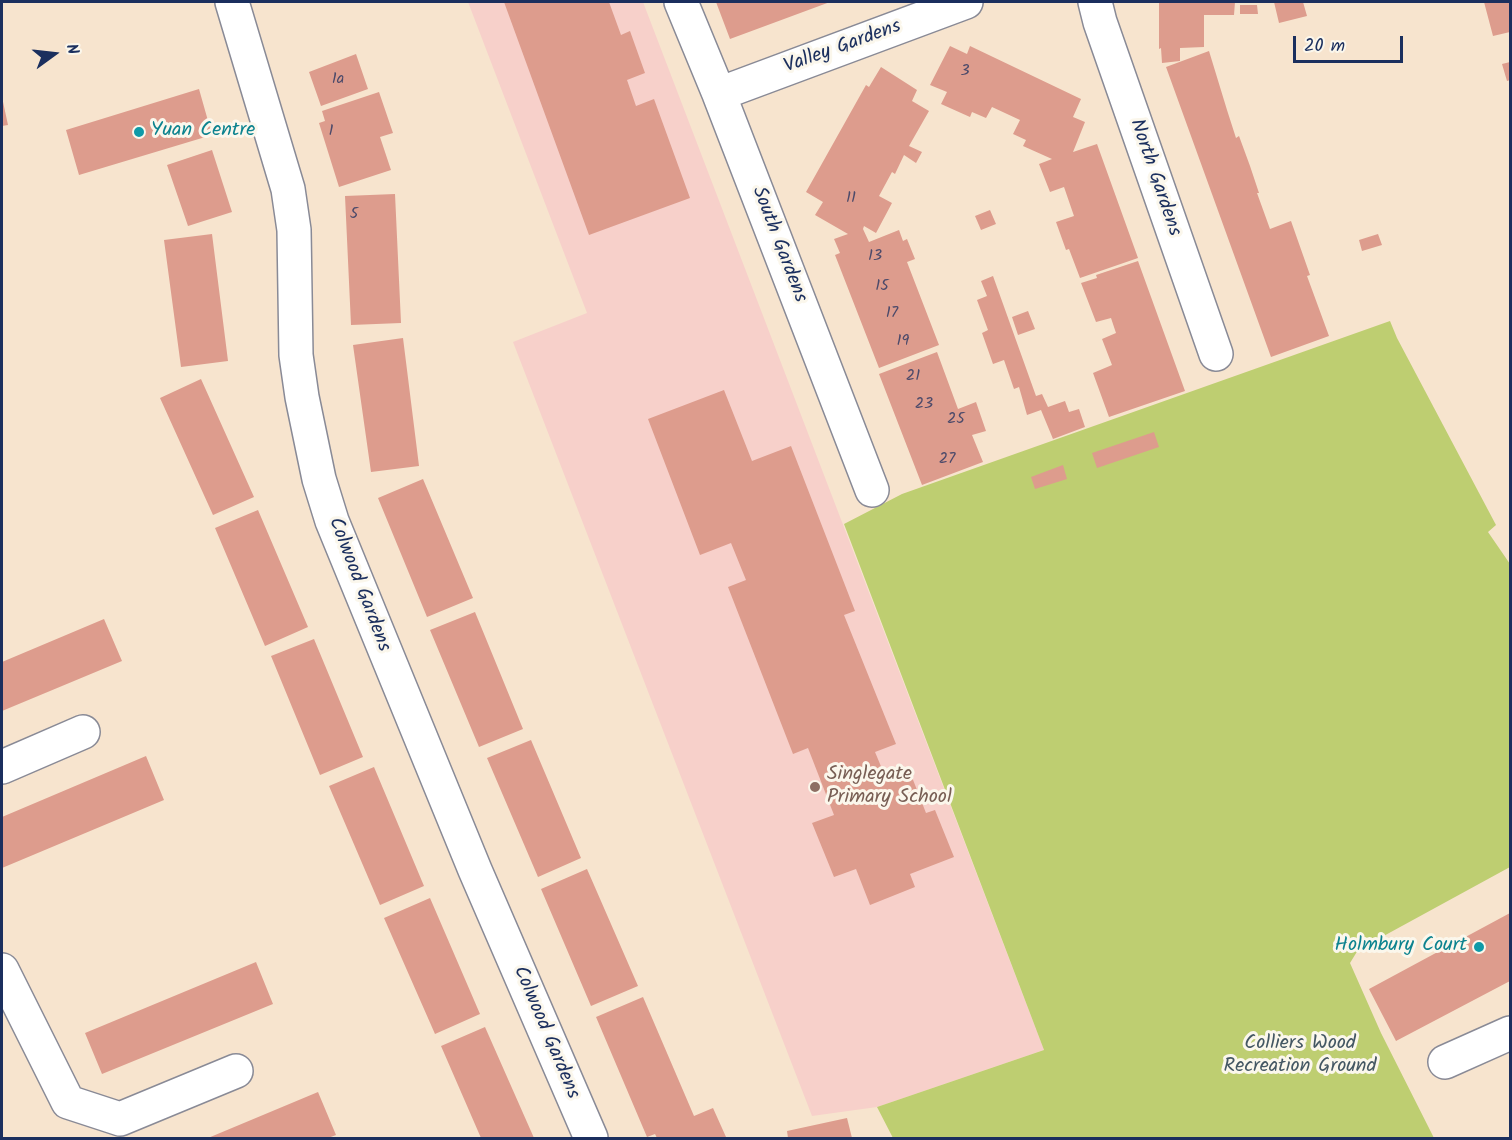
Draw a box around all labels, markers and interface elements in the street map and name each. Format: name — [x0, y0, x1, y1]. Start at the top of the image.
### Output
street label: Valley Gardens — [781, 16, 905, 80]
north arrow — [24, 24, 84, 84]
scale bar — [1296, 24, 1406, 62]
text: 20 m — [1304, 32, 1345, 61]
text: N — [58, 41, 85, 57]
house number: 3 — [960, 62, 970, 82]
house number: 1a — [332, 70, 344, 90]
street label: North Gardens — [1123, 116, 1185, 240]
place label: Yuan Centre — [151, 120, 255, 144]
house number: 1 — [328, 122, 334, 142]
marker: Yuan Centre — [132, 125, 146, 139]
street label: South Gardens — [745, 184, 811, 306]
house number: 11 — [846, 189, 856, 209]
house number: 5 — [350, 205, 358, 225]
house number: 13 — [868, 247, 882, 267]
house number: 15 — [875, 277, 889, 297]
house number: 17 — [886, 304, 898, 324]
house number: 19 — [897, 332, 909, 352]
house number: 21 — [906, 367, 920, 387]
house number: 23 — [915, 395, 933, 415]
house number: 25 — [947, 410, 965, 430]
house number: 27 — [939, 450, 955, 470]
street label: Colwood Gardens — [321, 514, 395, 656]
place label: Singlegate Primary School — [827, 764, 952, 811]
marker: Singlegate Primary School — [808, 780, 822, 794]
place label: Holmbury Court — [1335, 935, 1467, 959]
marker: Holmbury Court — [1472, 940, 1486, 954]
street label: Colwood Gardens — [506, 963, 584, 1103]
park label: Colliers Wood Recreation Ground — [1224, 1033, 1376, 1080]

